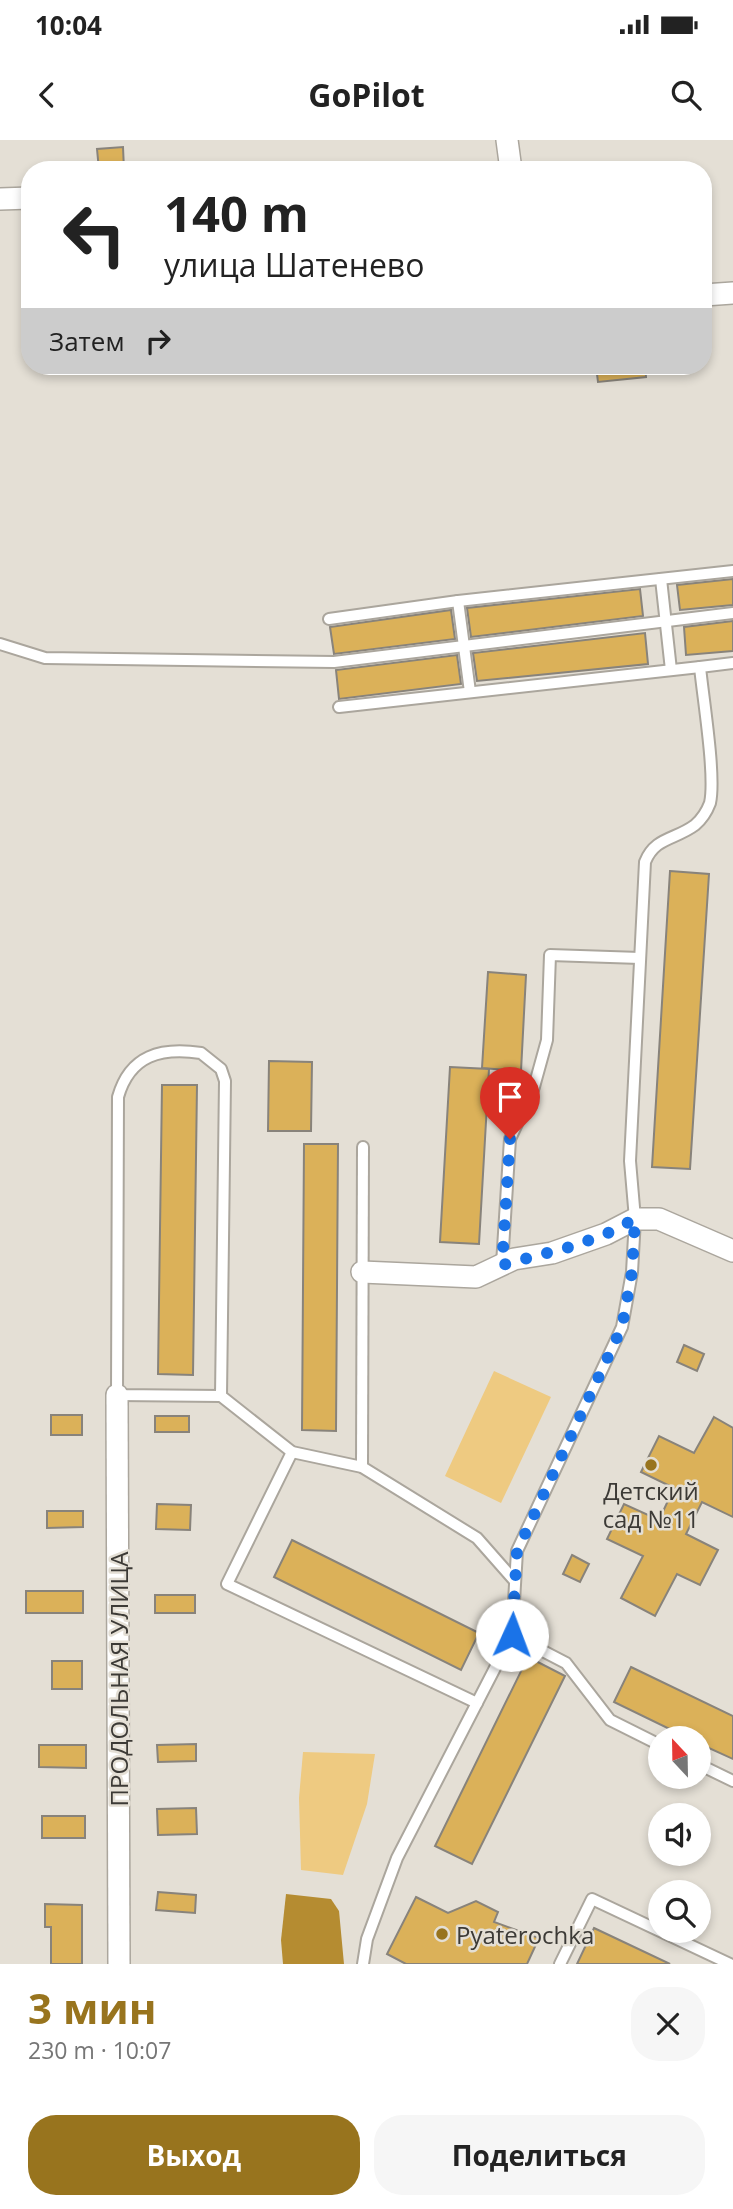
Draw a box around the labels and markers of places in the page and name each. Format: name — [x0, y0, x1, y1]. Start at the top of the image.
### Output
pin — [480, 1067, 540, 1139]
marker: Детский сад №11 — [643, 1457, 659, 1473]
place label: Детский сад №11 — [603, 1474, 699, 1535]
place label: Pyaterochka — [456, 1918, 594, 1951]
marker: Pyaterochka — [434, 1926, 450, 1942]

